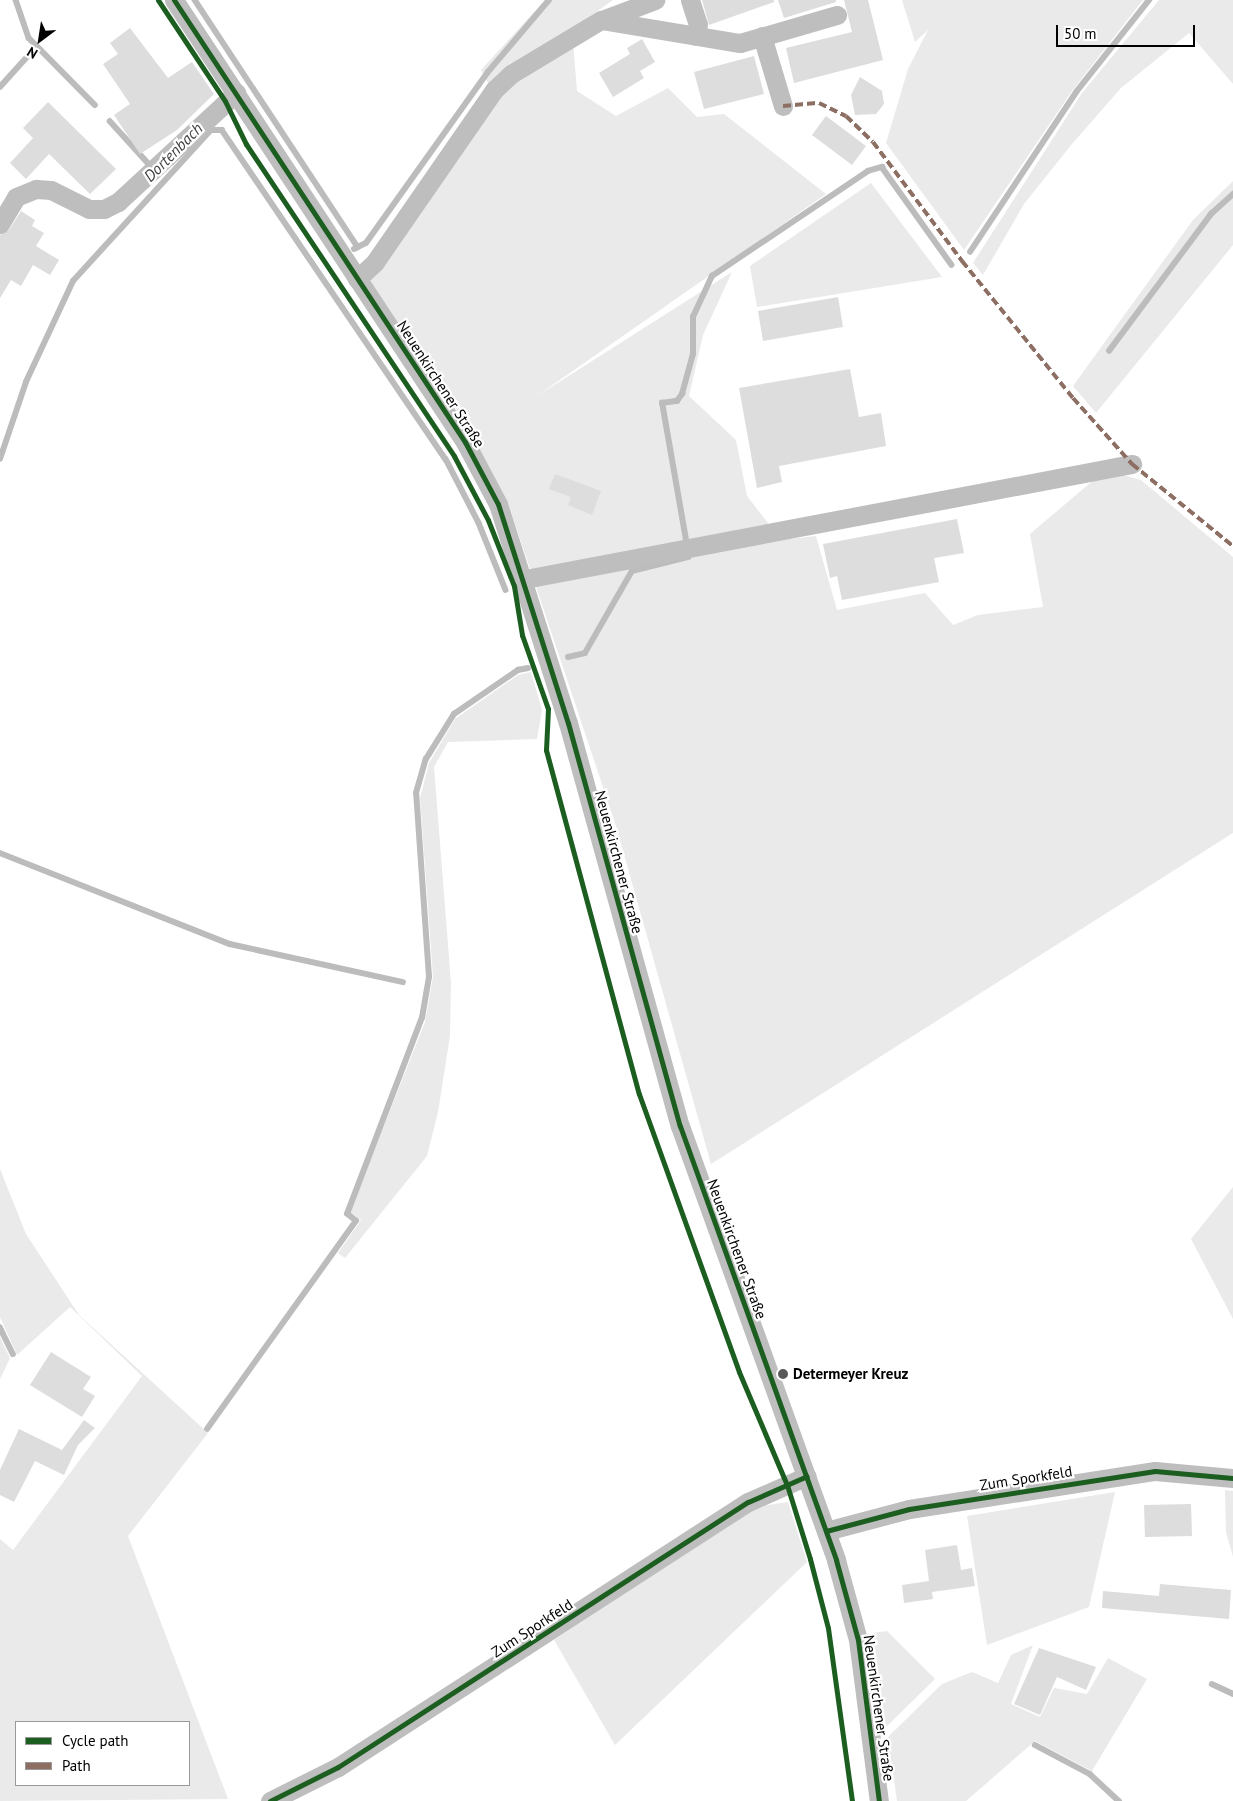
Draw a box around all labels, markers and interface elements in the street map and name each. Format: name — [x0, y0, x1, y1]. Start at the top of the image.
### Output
north arrow — [15, 15, 65, 65]
scale bar — [1058, 15, 1197, 47]
text: 50 m — [1064, 24, 1097, 43]
text: N — [24, 43, 41, 63]
water label: Dortenbach — [140, 119, 206, 185]
street label: Neuenkirchener Straße — [393, 317, 489, 451]
street label: Neuenkirchener Straße — [591, 788, 647, 936]
street label: Neuenkirchener Straße — [703, 1177, 771, 1321]
place label: Determeyer Kreuz — [793, 1365, 908, 1383]
marker: Determeyer Kreuz — [777, 1368, 789, 1380]
street label: Zum Sporkfeld — [979, 1462, 1073, 1494]
street label: Zum Sporkfeld — [488, 1595, 576, 1661]
street label: Neuenkirchener Straße — [860, 1634, 898, 1782]
legend — [15, 1721, 190, 1786]
text: Cycle path — [62, 1731, 128, 1750]
text: Path — [62, 1756, 91, 1775]

